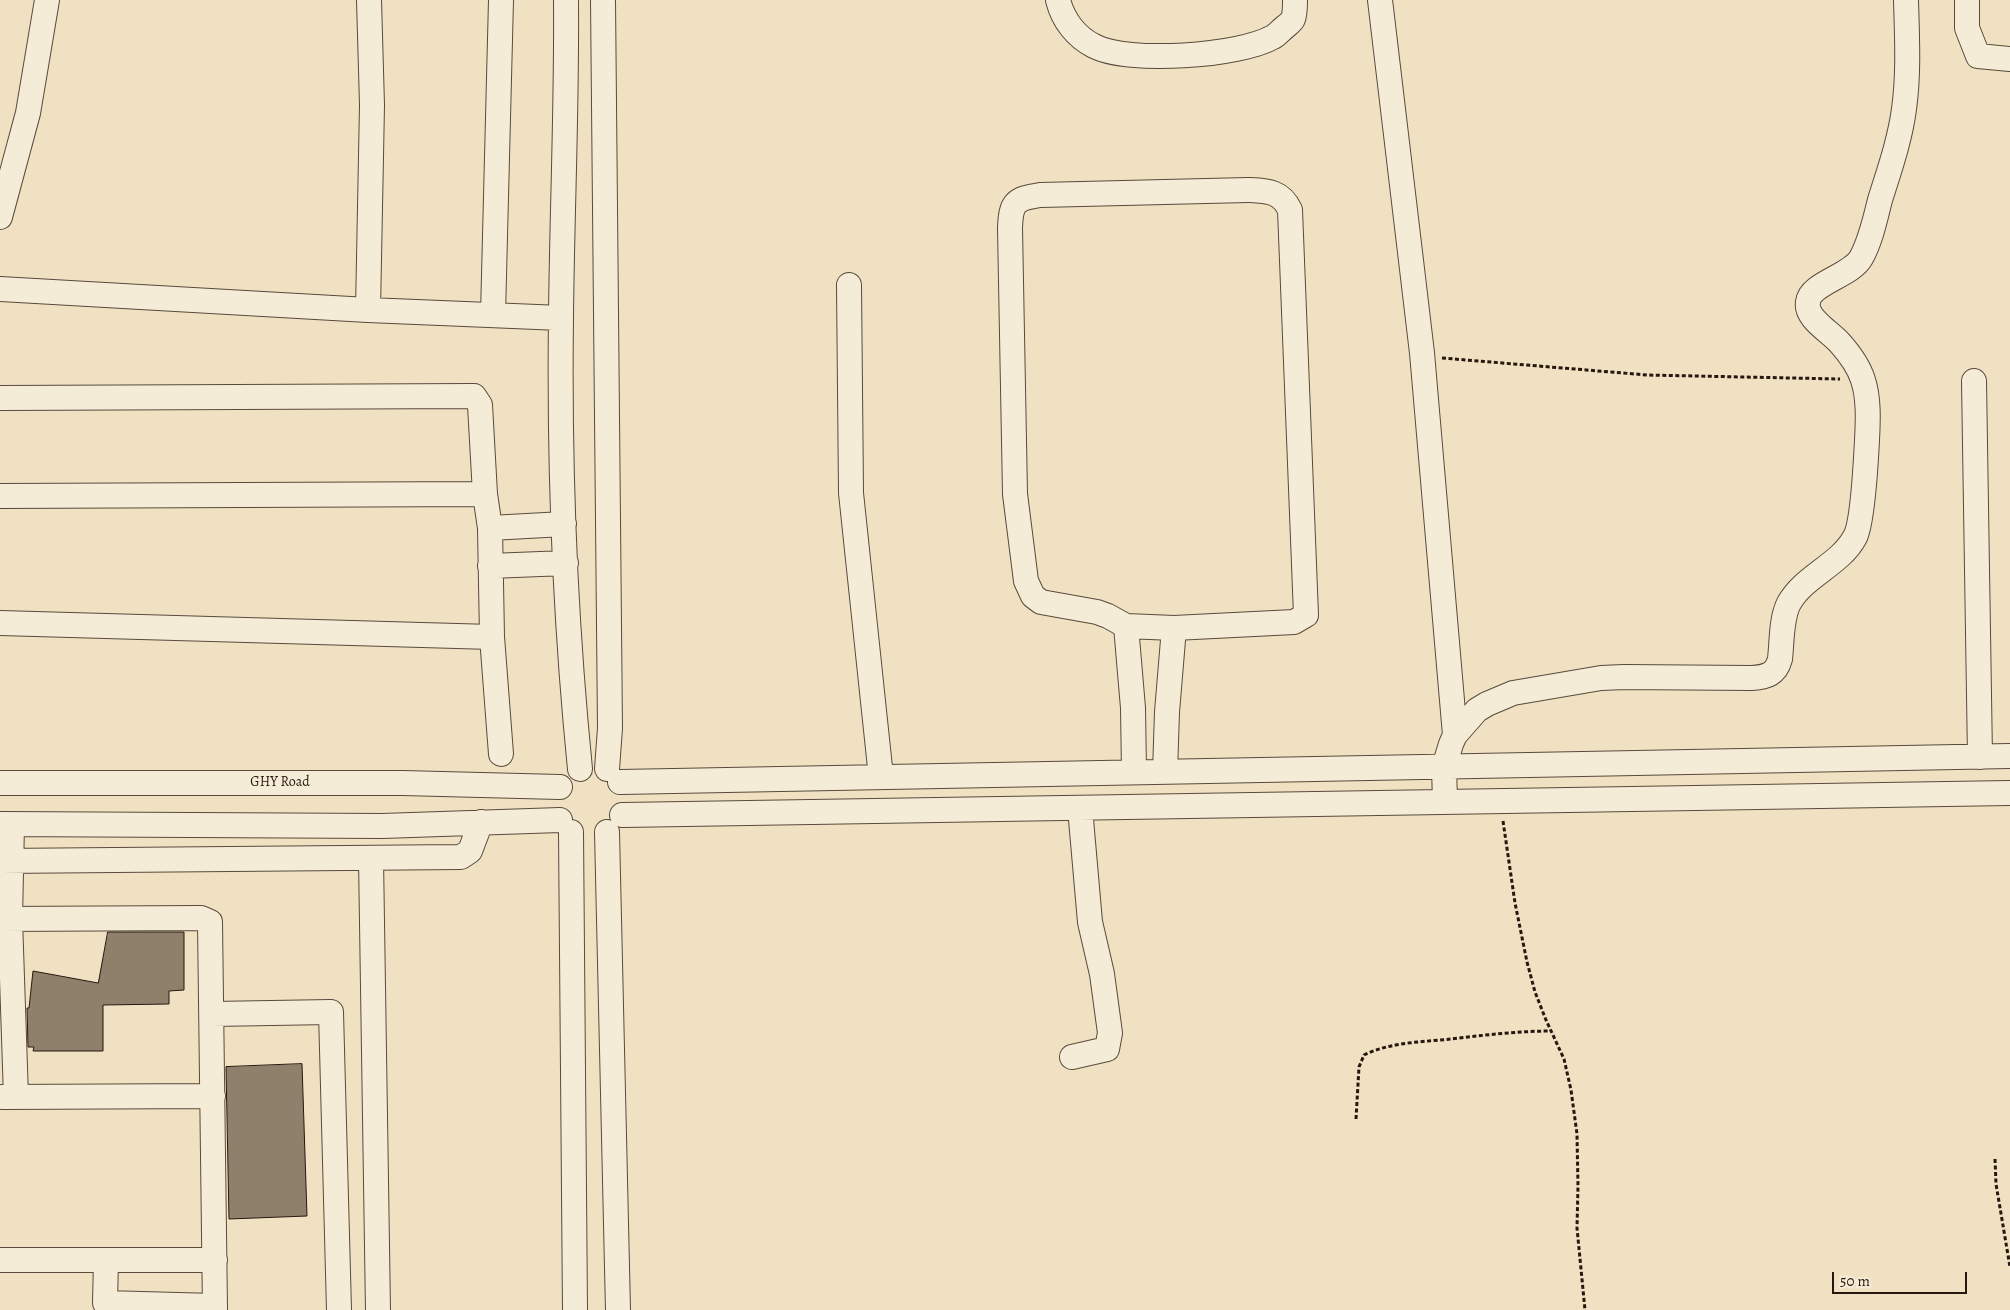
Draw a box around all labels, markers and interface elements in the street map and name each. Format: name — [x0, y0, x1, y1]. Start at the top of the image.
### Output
street label: GHY Road — [250, 775, 310, 791]
scale bar — [1835, 1262, 1970, 1294]
text: 50 m — [1840, 1271, 1870, 1291]

